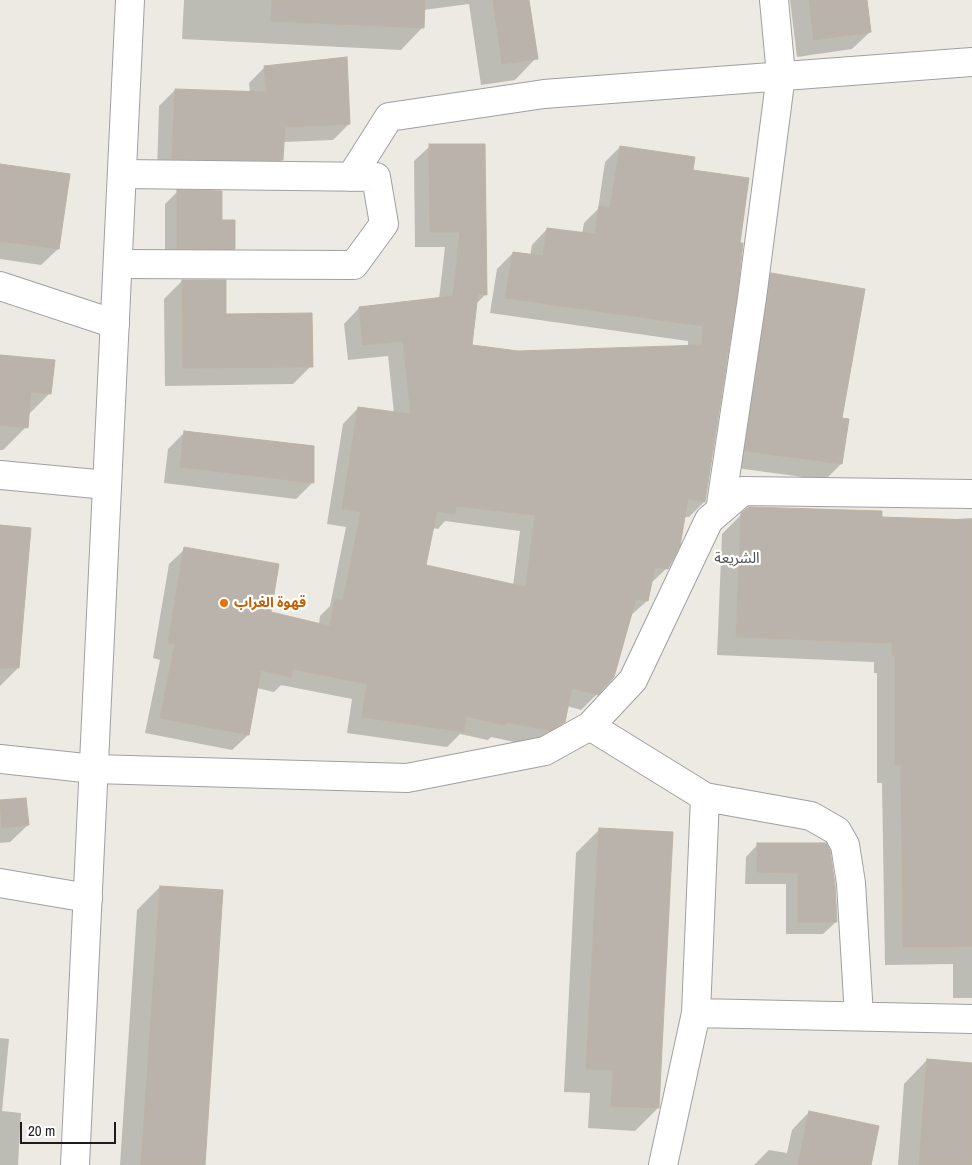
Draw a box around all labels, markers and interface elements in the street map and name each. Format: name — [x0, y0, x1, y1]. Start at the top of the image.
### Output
district label: الشريعة — [714, 550, 760, 568]
place label: قهوة الغراب — [234, 595, 306, 611]
marker: قهوة الغراب — [218, 597, 230, 609]
scale bar — [22, 1112, 119, 1144]
text: 20 m — [28, 1120, 55, 1141]

